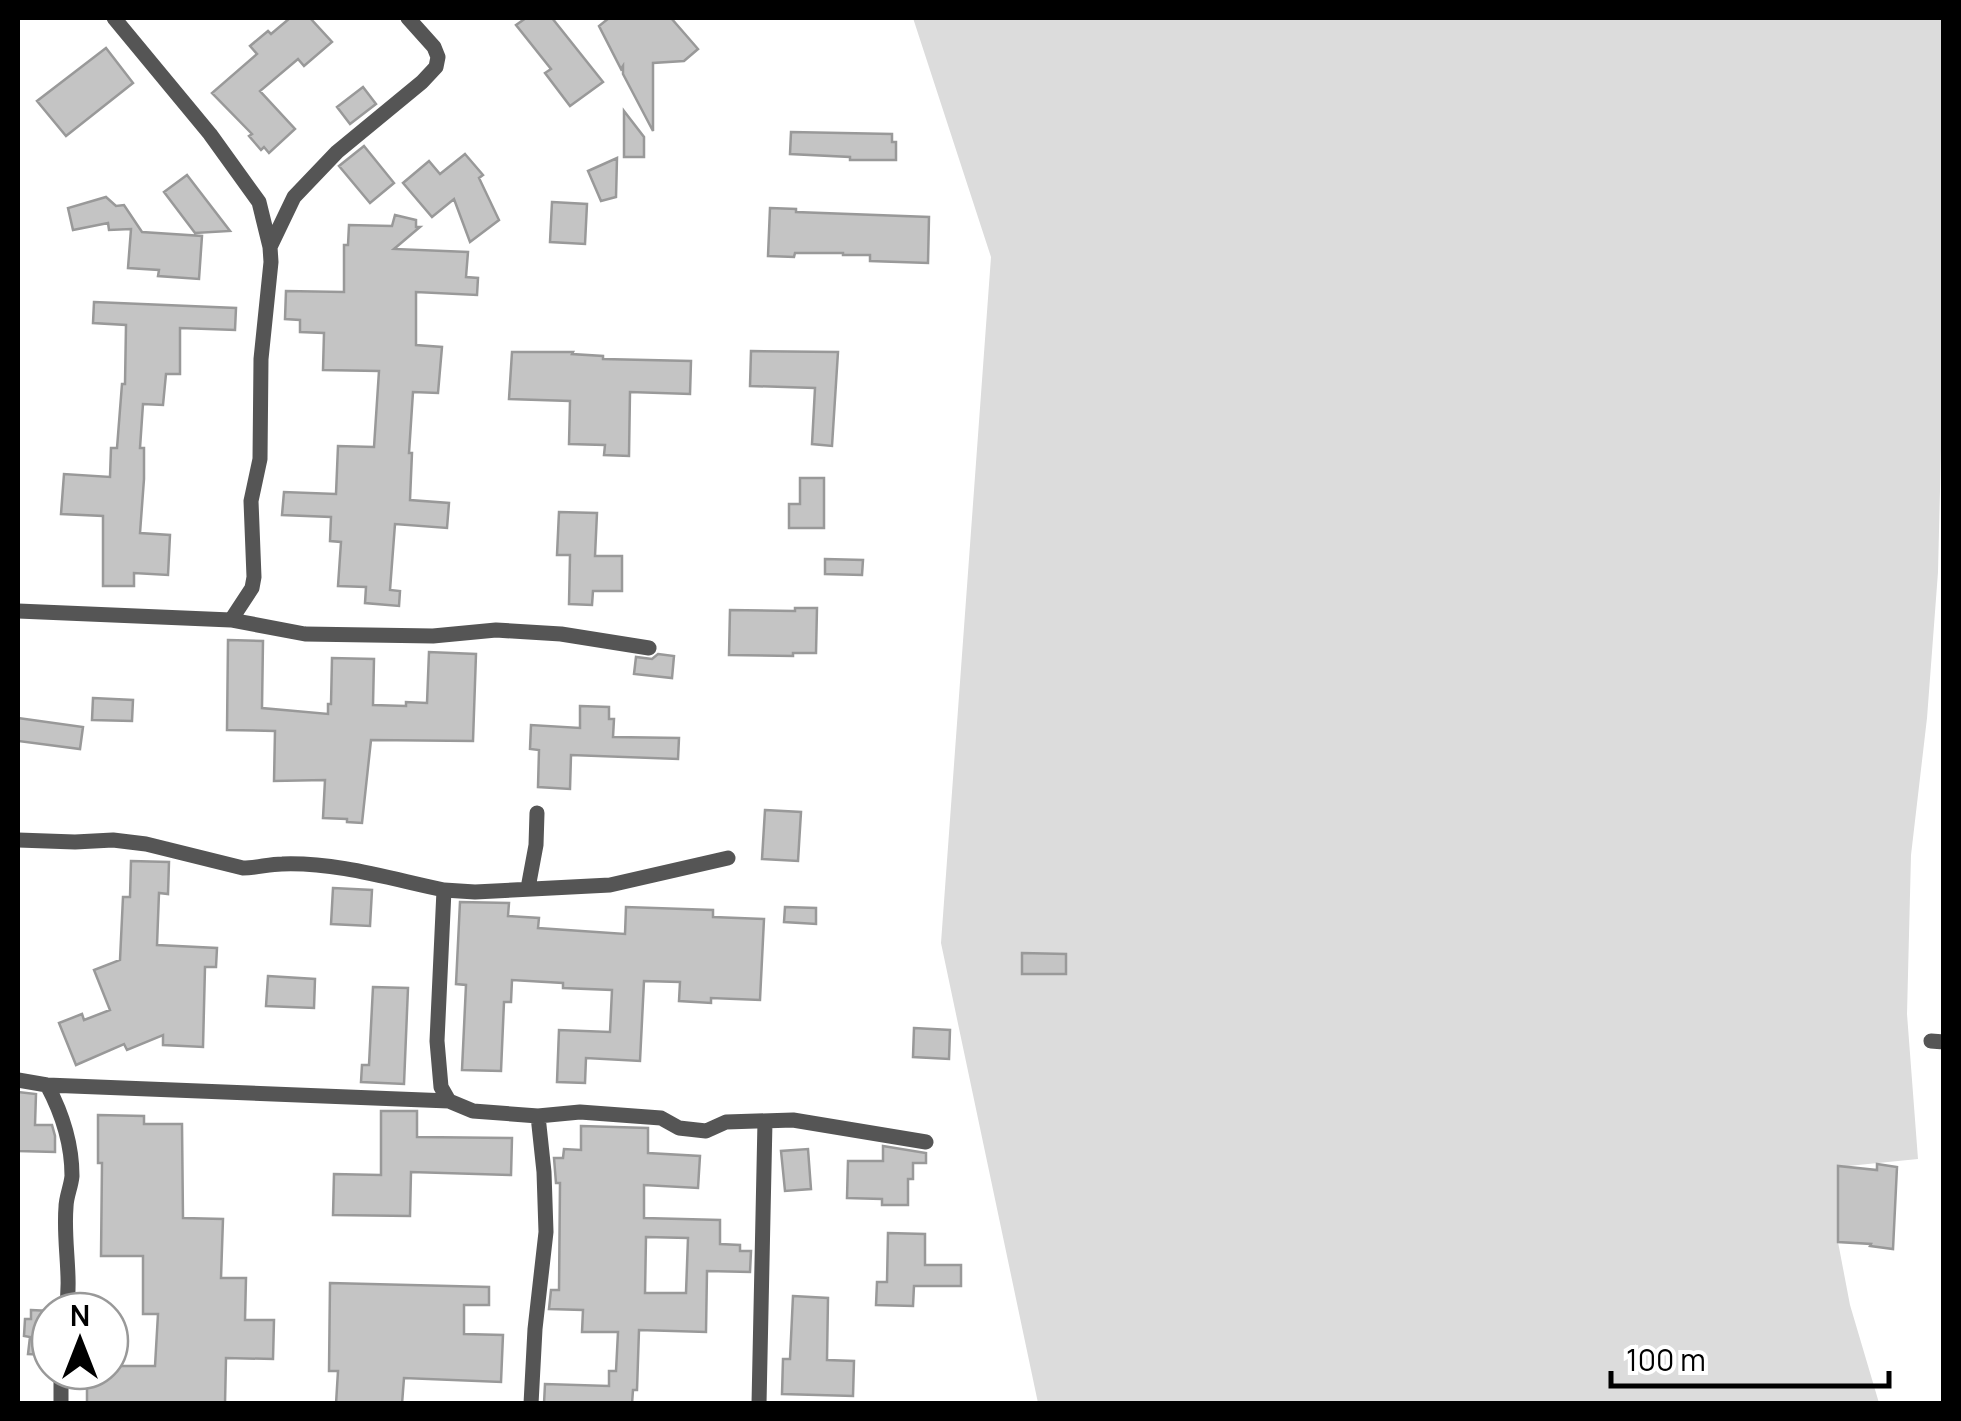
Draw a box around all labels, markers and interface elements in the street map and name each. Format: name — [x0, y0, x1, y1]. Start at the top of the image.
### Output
north arrow — [30, 1291, 130, 1391]
text: N — [70, 1296, 90, 1334]
scale bar — [1611, 1326, 1888, 1388]
text: 100 m — [1626, 1339, 1706, 1380]

